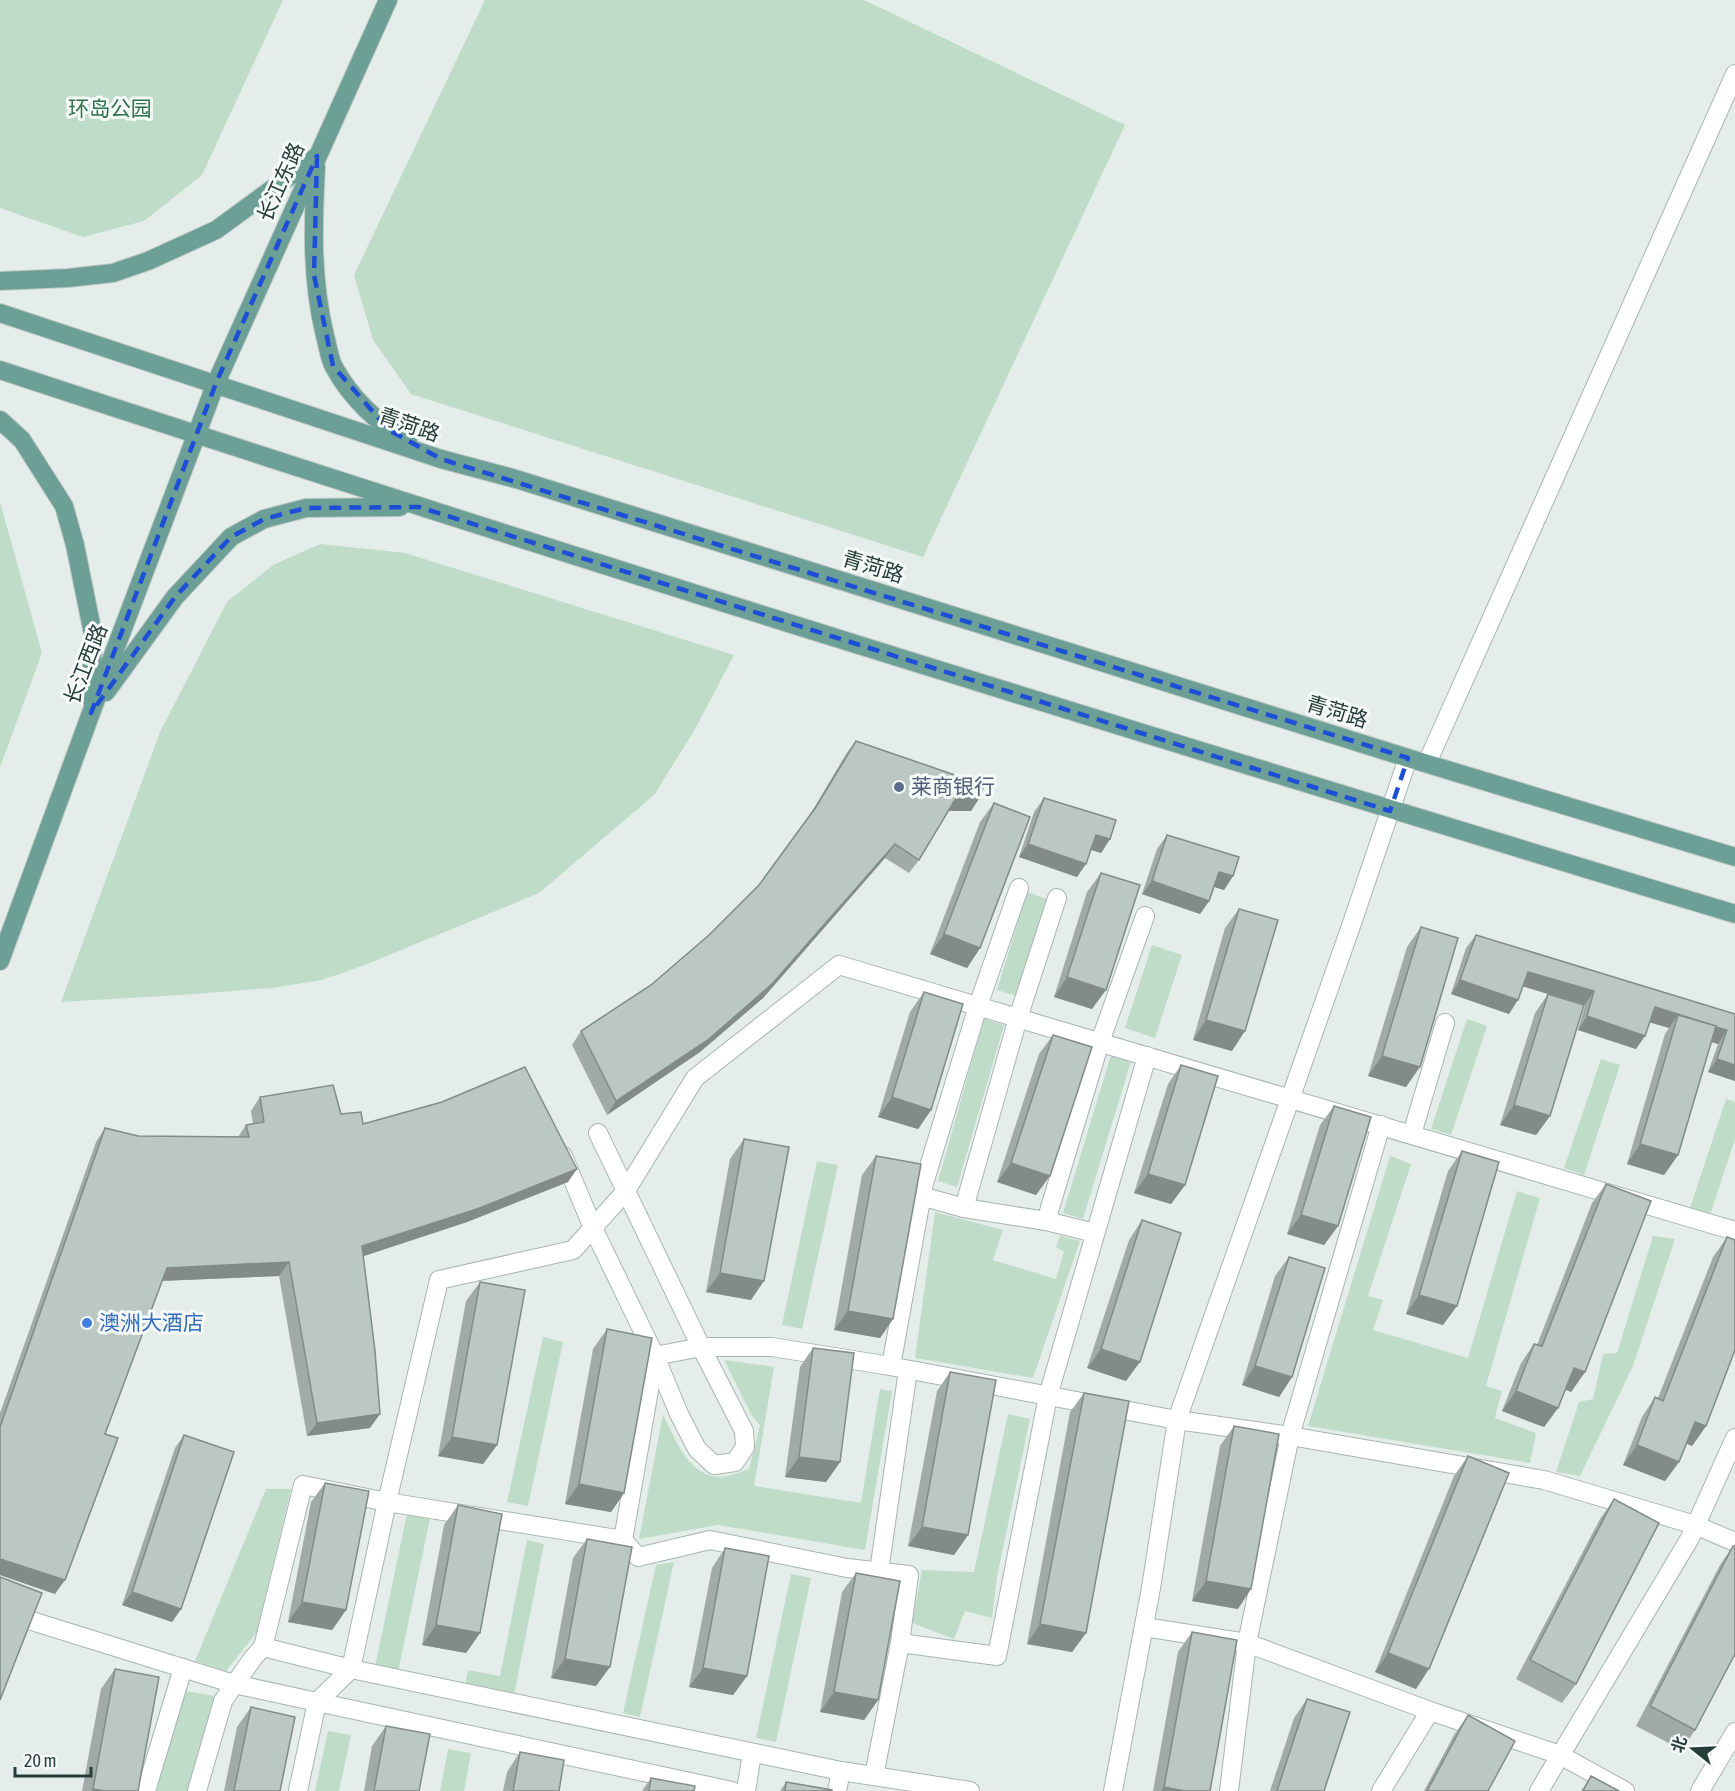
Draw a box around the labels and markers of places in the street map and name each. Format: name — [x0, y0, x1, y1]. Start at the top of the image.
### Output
place label: 莱商银行 — [911, 774, 995, 798]
marker: 莱商银行 — [892, 780, 906, 794]
place label: 澳洲大酒店 — [99, 1310, 204, 1334]
marker: 澳洲大酒店 — [80, 1316, 94, 1330]

